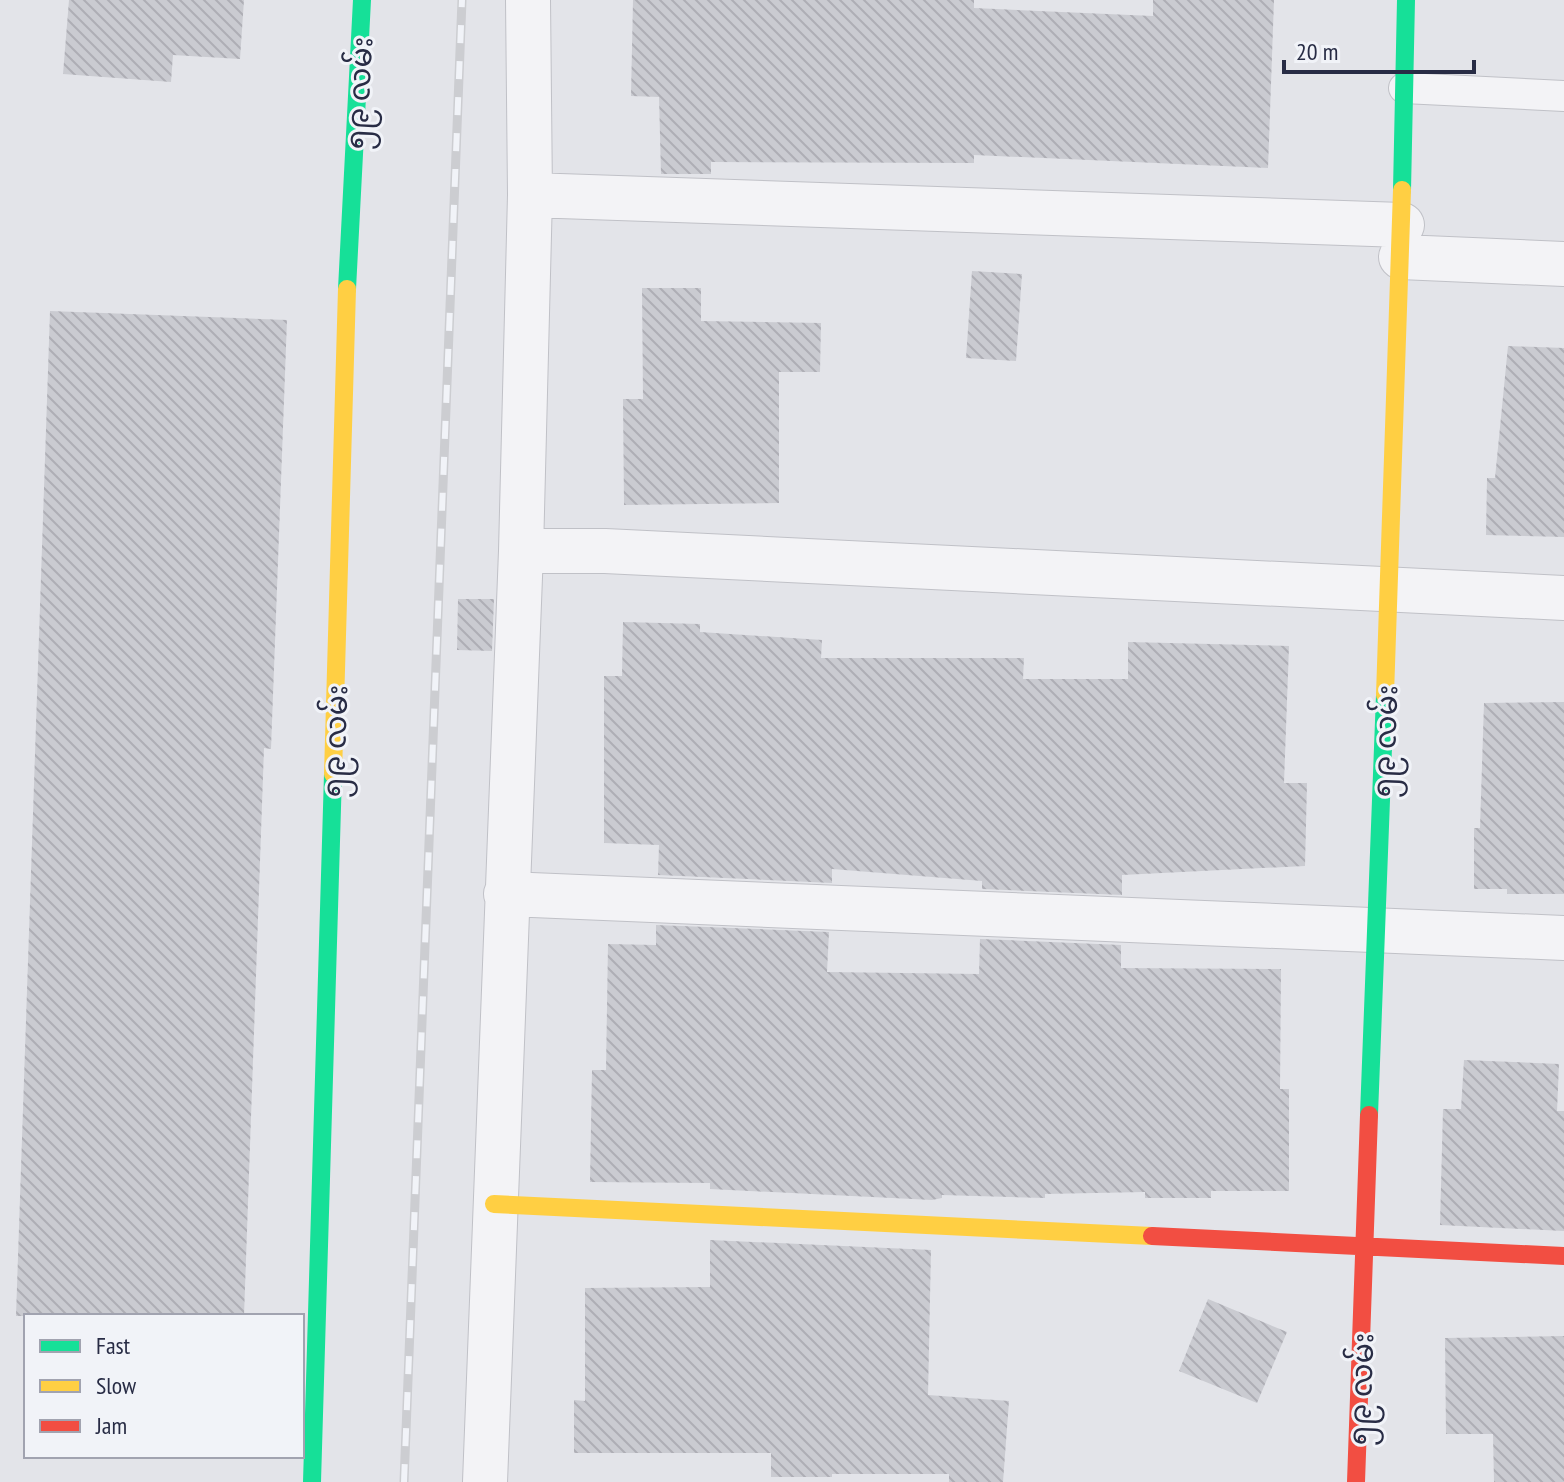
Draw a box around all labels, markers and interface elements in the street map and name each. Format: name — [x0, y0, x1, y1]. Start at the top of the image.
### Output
scale bar — [1284, 24, 1474, 74]
street label: ၅၉ လမ်း — [335, 36, 387, 151]
text: 20 m — [1296, 36, 1338, 67]
street label: ၅၉ လမ်း — [312, 684, 362, 798]
street label: ၅၉ လမ်း — [1362, 684, 1412, 798]
legend — [24, 1314, 304, 1458]
text: Fast — [96, 1330, 131, 1361]
street label: ၅၉ လမ်း — [1338, 1332, 1388, 1446]
text: Slow — [96, 1370, 137, 1401]
text: Jam — [95, 1410, 127, 1441]

